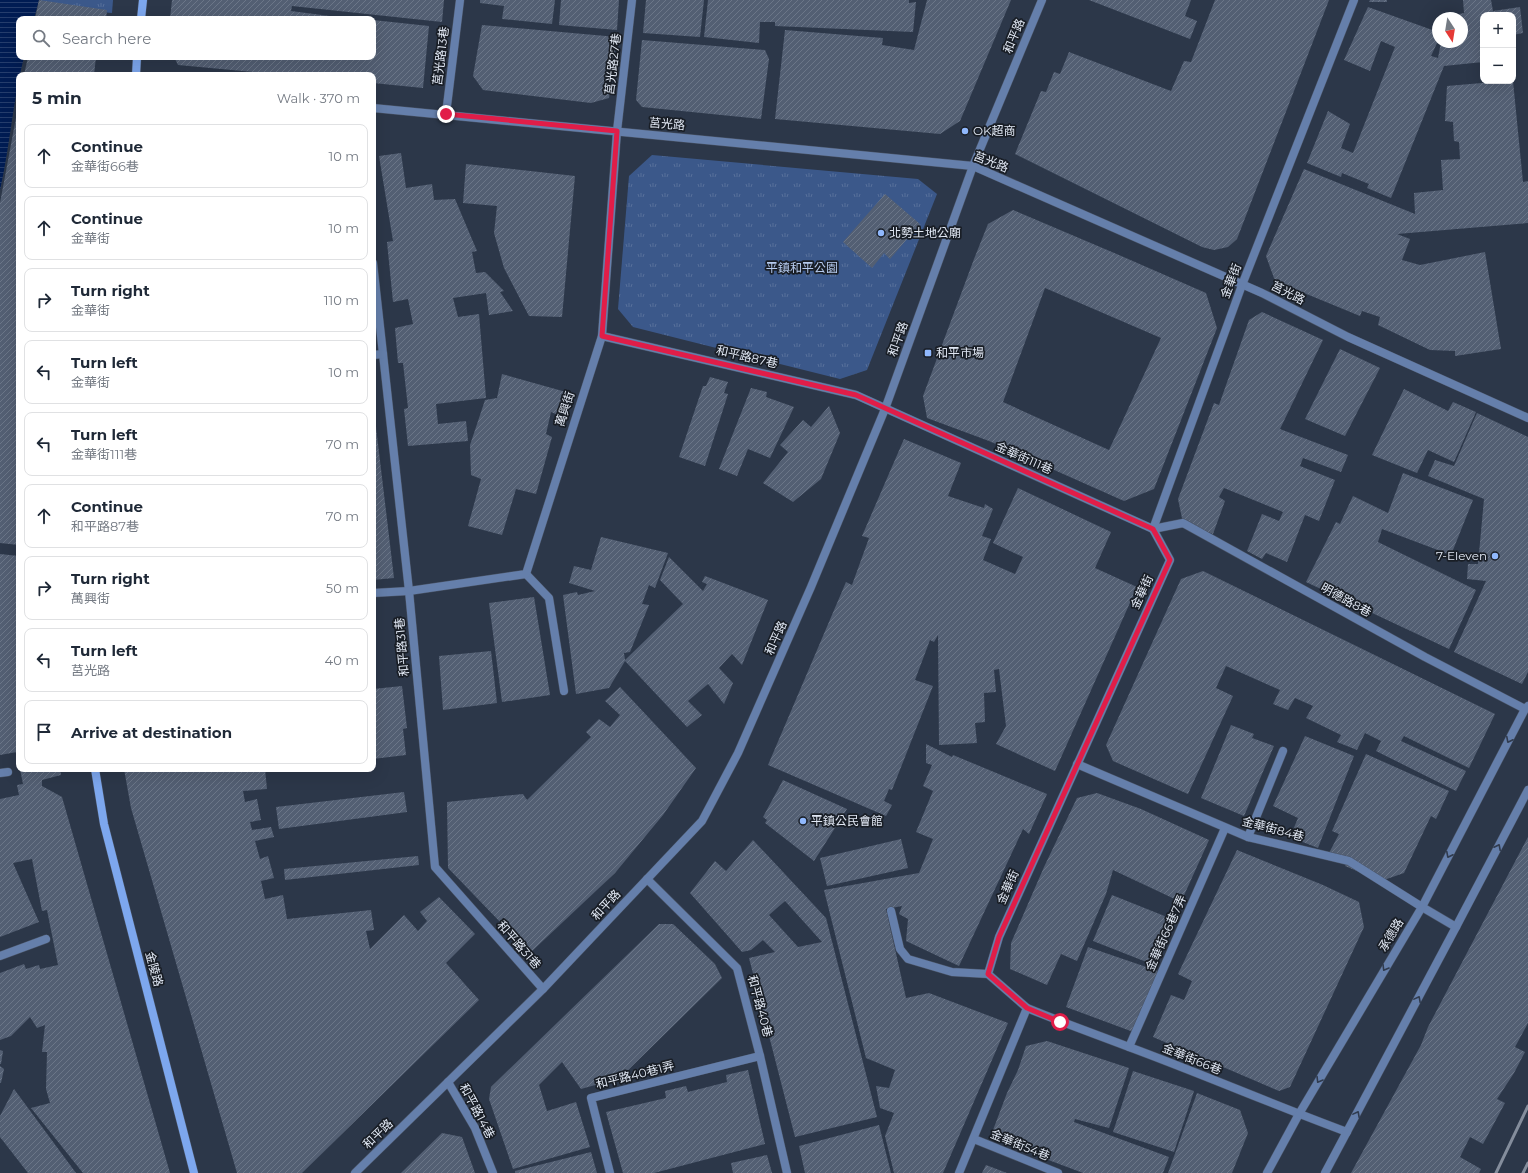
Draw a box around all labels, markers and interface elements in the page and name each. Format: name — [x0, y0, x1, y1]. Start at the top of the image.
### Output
north arrow — [1432, 12, 1468, 48]
map controls — [1480, 12, 1516, 84]
button: + — [1480, 12, 1516, 48]
search box — [16, 16, 376, 60]
street label: 和平路 — [1000, 16, 1027, 55]
street label: 莒光路13巷 — [429, 26, 452, 86]
icon: search — [30, 27, 52, 49]
text: Search here — [62, 29, 151, 48]
street label: 莒光路27巷 — [601, 32, 624, 96]
button: − — [1480, 48, 1516, 84]
text: 5 min — [32, 88, 82, 108]
text: Walk · 370 m — [277, 90, 360, 106]
route end — [437, 105, 455, 123]
street label: 莒光路 — [648, 114, 686, 133]
place label: OK超商 — [973, 123, 1016, 138]
marker: OK超商 — [960, 126, 970, 136]
text: Continue — [71, 137, 143, 156]
icon: ahead — [33, 145, 55, 167]
text: 10 m — [329, 148, 359, 164]
street label: 莒光路 — [972, 148, 1011, 175]
text: 金華街66巷 — [71, 158, 139, 174]
text: Continue — [71, 209, 143, 228]
icon: ahead — [33, 217, 55, 239]
text: 10 m — [329, 220, 359, 236]
place label: 北勢土地公廟 — [889, 225, 961, 240]
marker: 北勢土地公廟 — [876, 228, 886, 238]
text: 金華街 — [71, 230, 110, 246]
park label: 平鎮和平公園 — [766, 260, 838, 275]
street label: 金華街 — [1217, 261, 1244, 300]
street label: 莒光路 — [1269, 278, 1308, 307]
text: Turn right — [71, 281, 150, 300]
icon: right — [33, 289, 55, 311]
text: 110 m — [324, 292, 359, 308]
text: 金華街 — [71, 302, 110, 318]
street label: 和平路 — [884, 319, 911, 358]
street label: 和平路87巷 — [715, 342, 779, 371]
place label: 和平市場 — [936, 345, 984, 360]
marker: 和平市場 — [923, 348, 933, 358]
text: Turn left — [71, 353, 138, 372]
icon: left — [33, 361, 55, 383]
text: 10 m — [329, 364, 359, 380]
text: 金華街 — [71, 374, 110, 390]
street label: 萬興街 — [552, 389, 577, 428]
text: Turn left — [71, 425, 138, 444]
icon: left — [33, 433, 55, 455]
text: 70 m — [326, 436, 359, 452]
street label: 金華街111巷 — [993, 438, 1055, 477]
text: 金華街111巷 — [71, 446, 137, 462]
text: Continue — [71, 497, 143, 516]
icon: ahead — [33, 505, 55, 527]
text: 70 m — [326, 508, 359, 524]
text: 和平路87巷 — [71, 518, 139, 534]
place label: 7-Eleven — [1436, 548, 1487, 563]
marker: 7-Eleven — [1490, 551, 1500, 561]
text: Turn right — [71, 569, 150, 588]
street label: 金華街 — [1127, 572, 1156, 611]
icon: right — [33, 577, 55, 599]
text: 50 m — [326, 580, 359, 596]
street label: 明德路8巷 — [1318, 580, 1374, 620]
text: 萬興街 — [71, 590, 110, 606]
street label: 和平路31巷 — [391, 617, 412, 677]
street label: 和平路 — [761, 618, 790, 657]
text: Turn left — [71, 641, 138, 660]
icon: left — [33, 649, 55, 671]
text: 40 m — [325, 652, 359, 668]
text: 莒光路 — [71, 662, 110, 678]
icon: arrive — [33, 721, 55, 743]
text: Arrive at destination — [71, 723, 232, 742]
one-way arrow — [1506, 735, 1514, 743]
place label: 平鎮公民會館 — [811, 813, 883, 828]
street label: 金華街84巷 — [1240, 813, 1306, 844]
marker: 平鎮公民會館 — [798, 816, 808, 826]
one-way arrow — [1493, 844, 1501, 851]
one-way arrow — [1446, 851, 1454, 858]
street label: 金華街 — [993, 867, 1022, 906]
street label: 和平路 — [588, 886, 623, 923]
street label: 金華街66巷7弄 — [1142, 892, 1189, 973]
street label: 承德路 — [1375, 915, 1406, 954]
street label: 和平路31巷 — [494, 917, 544, 972]
street label: 金陵路 — [143, 950, 166, 988]
one-way arrow — [1383, 964, 1390, 971]
street label: 和平路40巷 — [745, 973, 776, 1039]
one-way arrow — [1413, 996, 1421, 1003]
route start — [1051, 1013, 1069, 1031]
street label: 金華街66巷 — [1160, 1040, 1224, 1077]
street label: 和平路40巷1弄 — [594, 1058, 676, 1091]
one-way arrow — [1316, 1076, 1324, 1083]
street label: 和平路14巷 — [457, 1081, 498, 1141]
one-way arrow — [1352, 1111, 1359, 1118]
street label: 和平路 — [359, 1116, 396, 1152]
street label: 金華街54巷 — [988, 1126, 1052, 1163]

